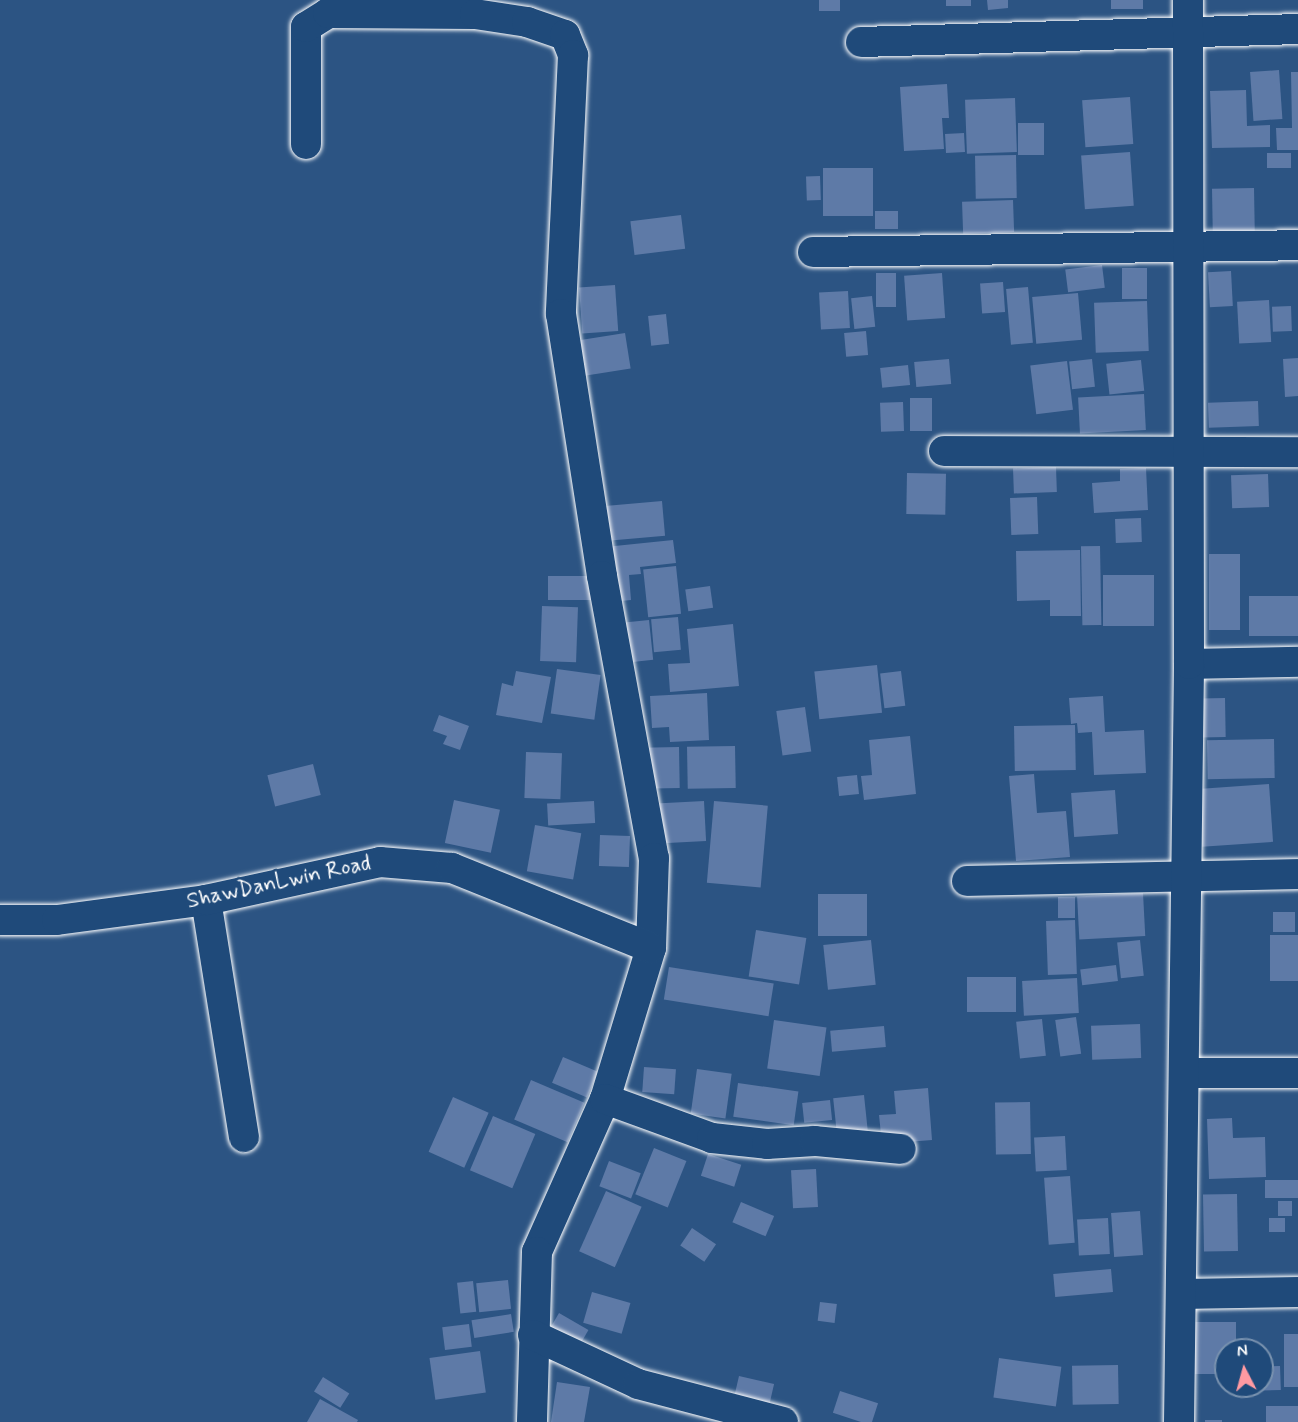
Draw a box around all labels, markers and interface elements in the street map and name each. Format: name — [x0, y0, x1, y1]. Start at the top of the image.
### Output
street label: ShawDanLwin Road — [185, 851, 373, 915]
north arrow — [1214, 1338, 1274, 1398]
text: N — [1236, 1341, 1249, 1363]

